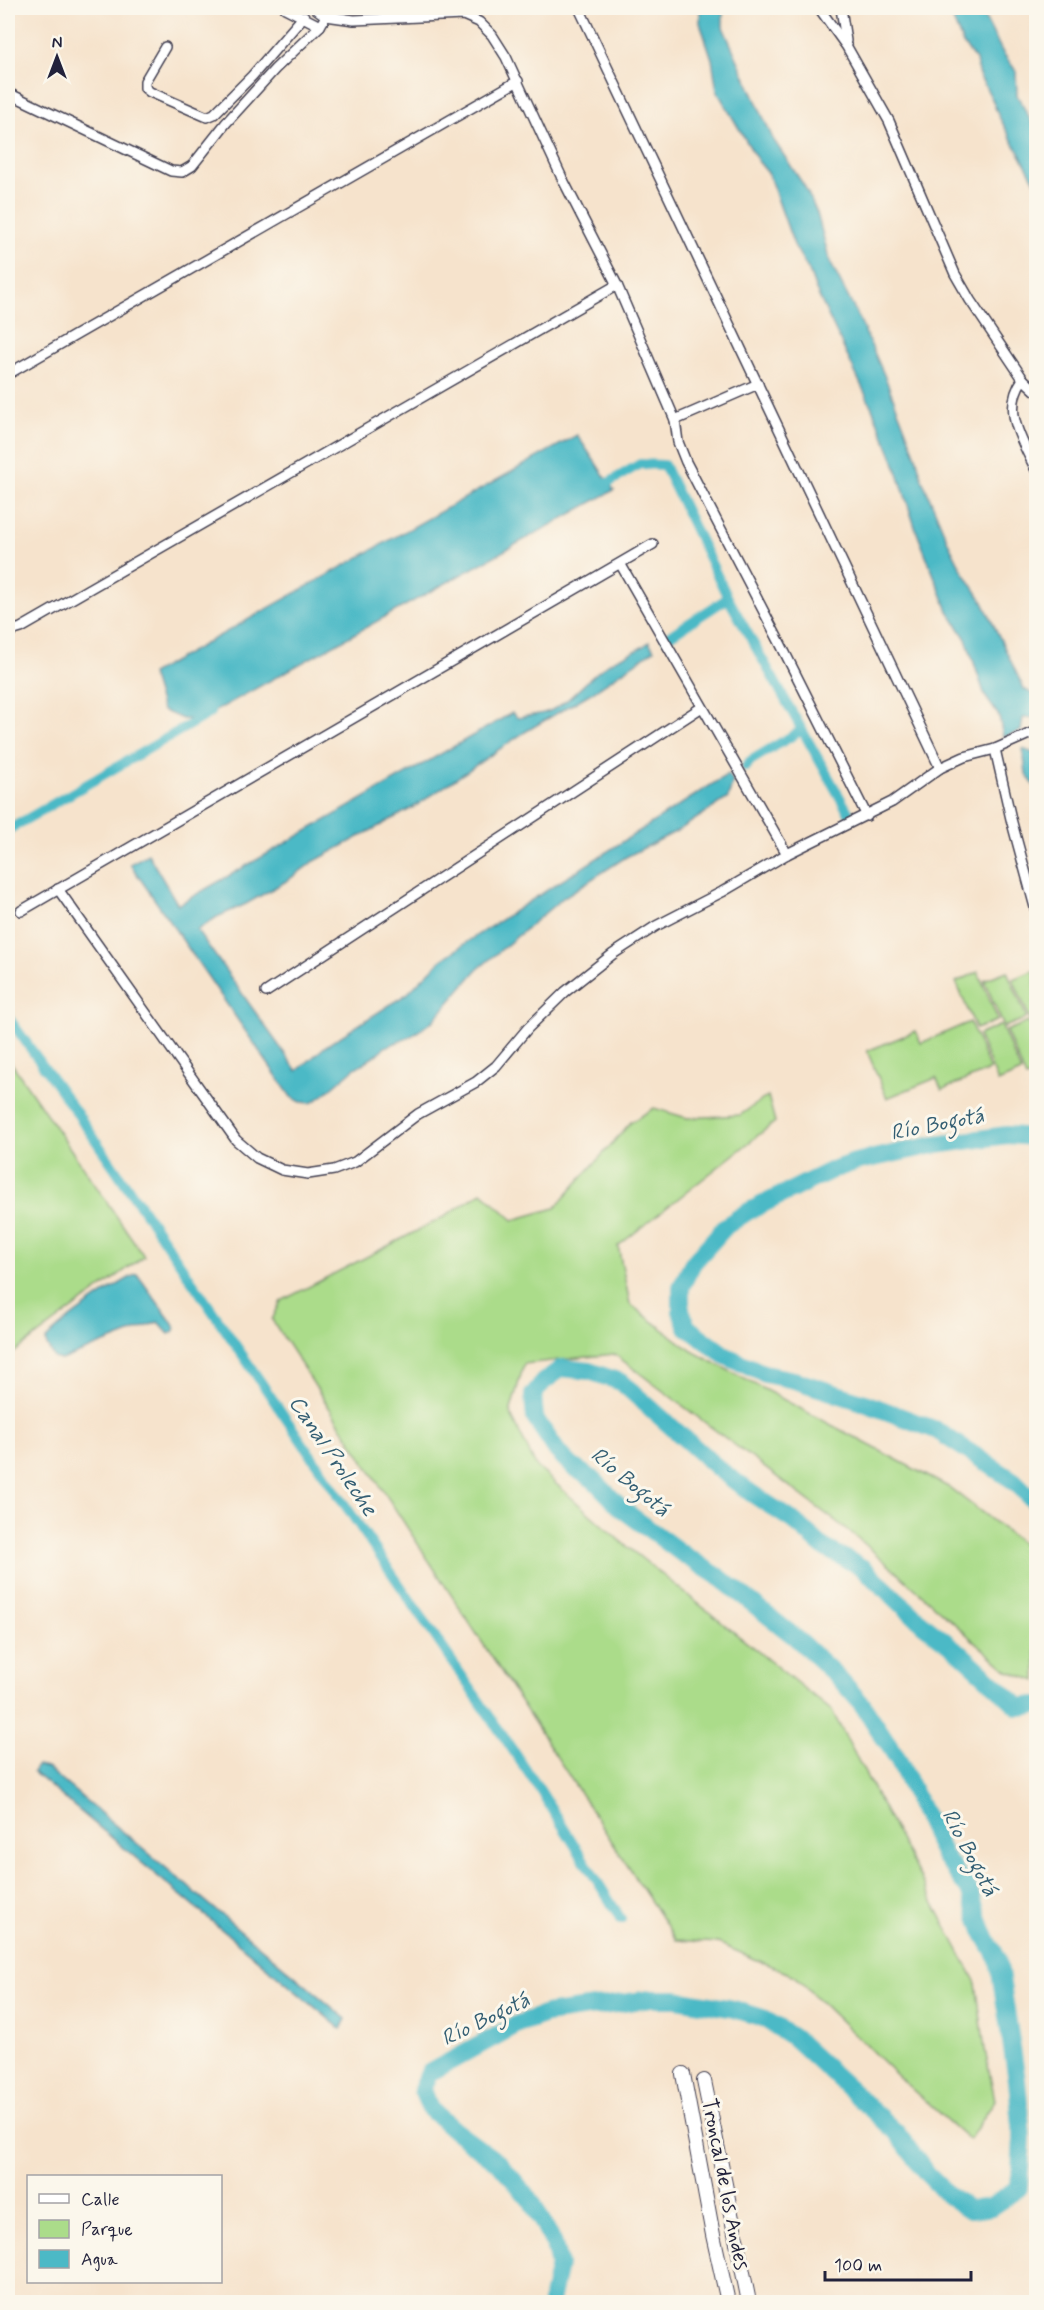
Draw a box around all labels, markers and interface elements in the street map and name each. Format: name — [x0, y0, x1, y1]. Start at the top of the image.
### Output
north arrow — [27, 27, 87, 87]
text: N — [52, 33, 62, 54]
water label: Río Bogotá — [888, 1102, 988, 1151]
water label: Canal Proleche — [282, 1391, 384, 1523]
water label: Río Bogotá — [582, 1441, 675, 1526]
water label: Río Bogotá — [932, 1804, 1004, 1903]
water label: Río Bogotá — [437, 1986, 536, 2056]
street label: Troncal de los Andes — [695, 2096, 755, 2272]
legend — [27, 2175, 222, 2283]
text: Calle — [81, 2188, 120, 2212]
text: Parque — [81, 2218, 133, 2242]
scale bar — [825, 2244, 970, 2282]
text: Agua — [81, 2248, 118, 2272]
text: 100 m — [834, 2254, 882, 2278]

